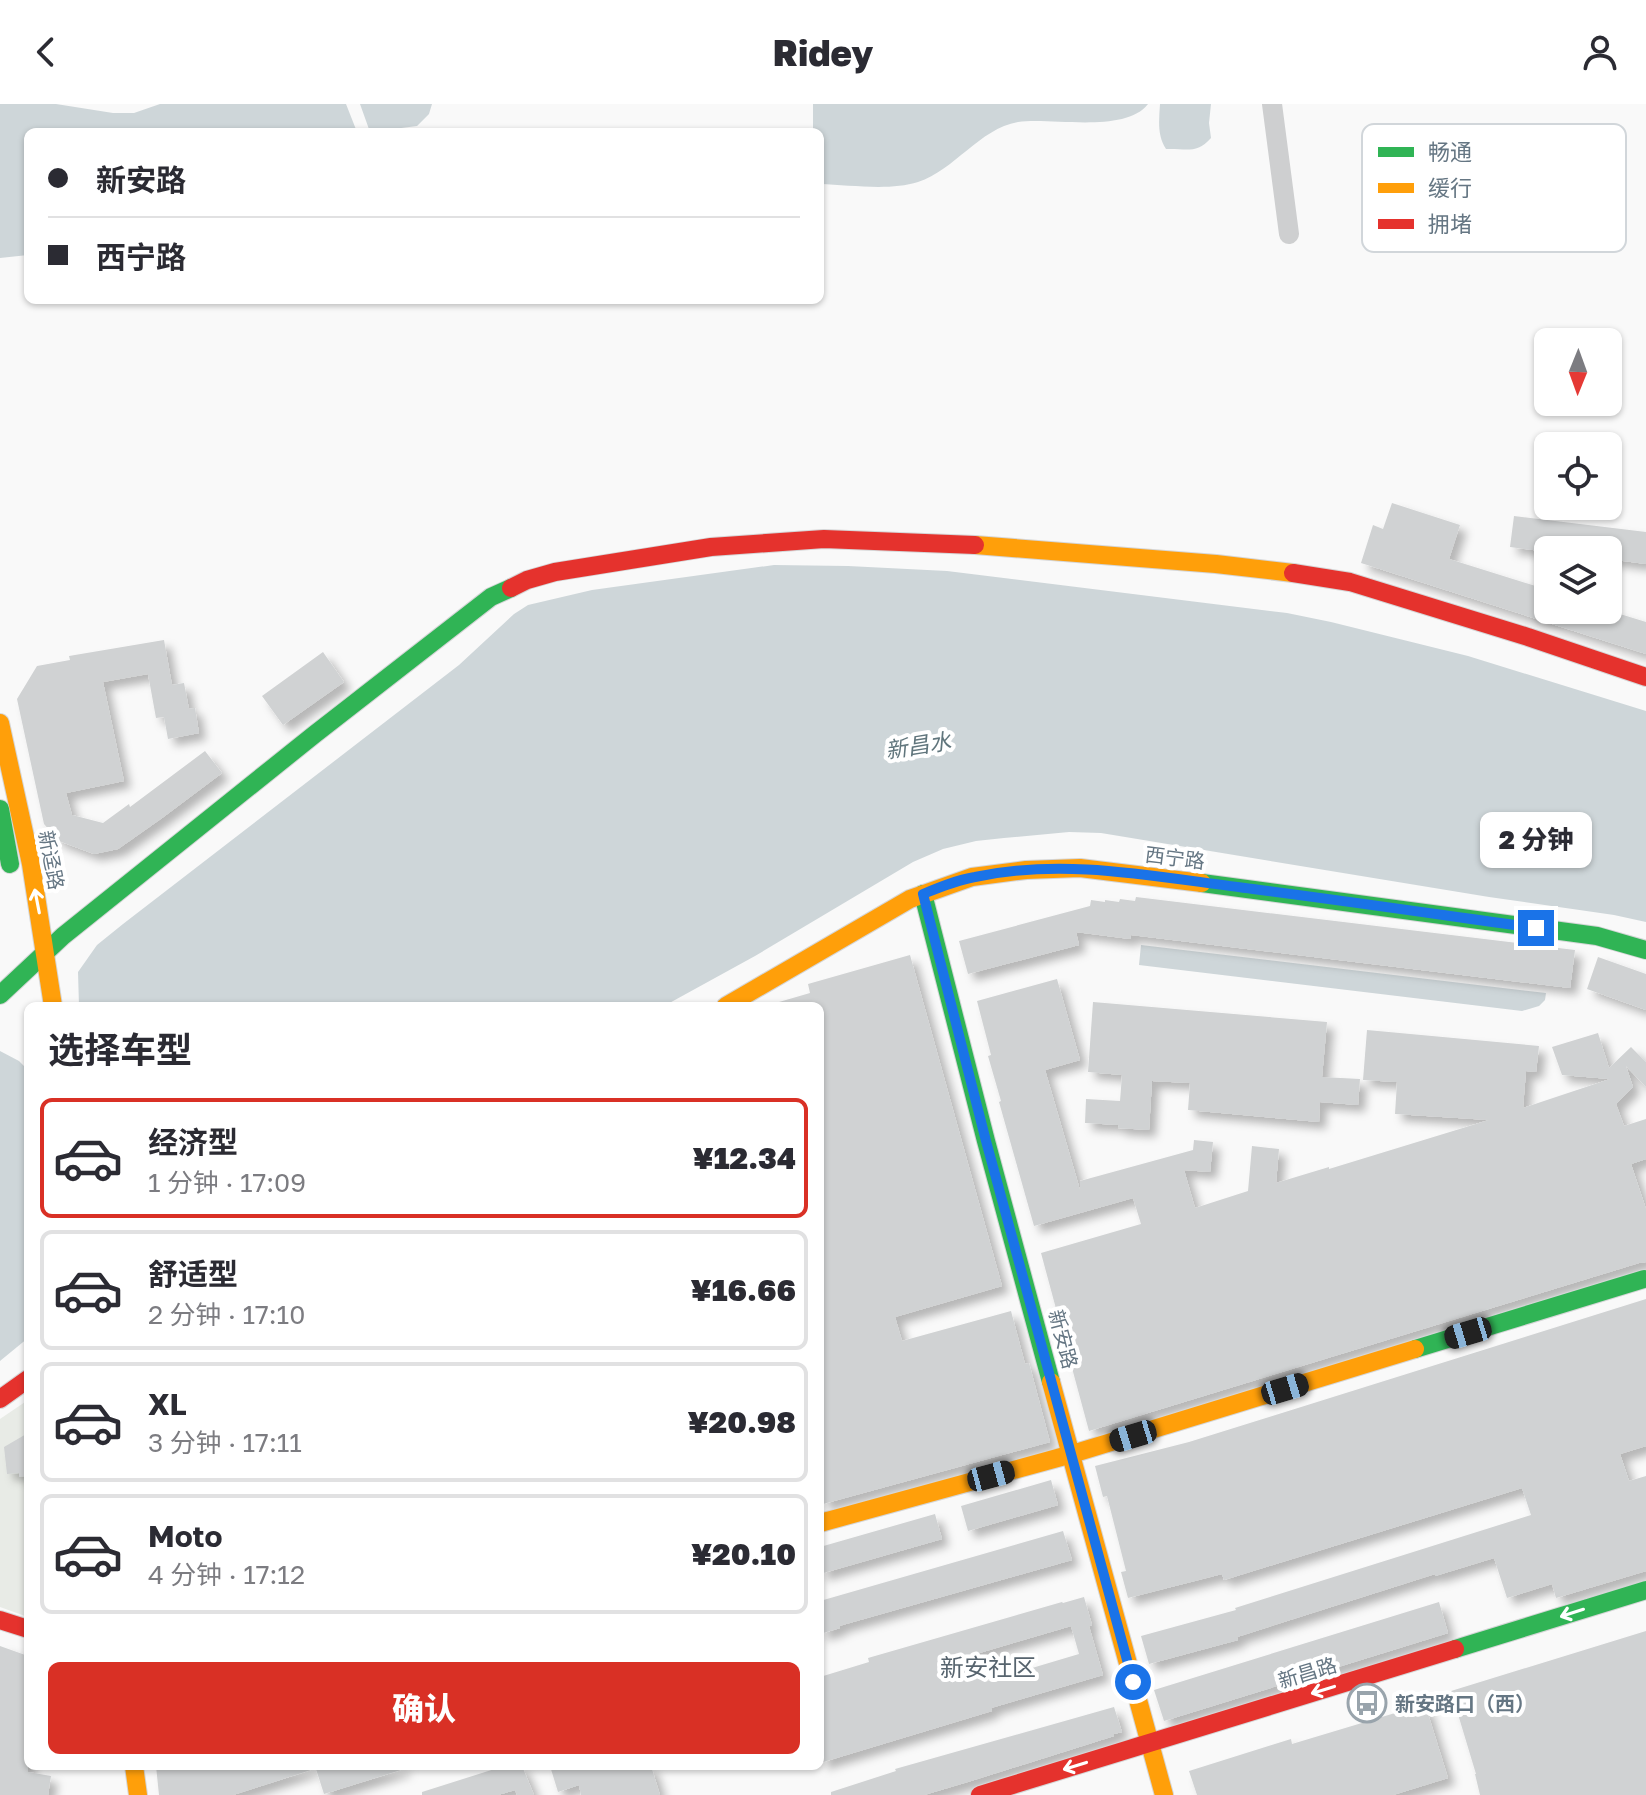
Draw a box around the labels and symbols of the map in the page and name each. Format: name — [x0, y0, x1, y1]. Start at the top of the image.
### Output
legend — [1362, 124, 1626, 252]
text: 畅通 — [1428, 138, 1472, 165]
text: 缓行 — [1428, 174, 1472, 201]
text: 拥堵 — [1428, 210, 1472, 237]
north arrow — [1534, 328, 1622, 416]
water label: 新昌水 — [883, 726, 954, 763]
callout: 2 分钟 — [1480, 812, 1592, 868]
street label: 新迳路 — [34, 828, 70, 892]
street label: 西宁路 — [1144, 841, 1206, 873]
one-way arrow — [29, 889, 44, 915]
route end — [1518, 910, 1554, 946]
street label: 新安路 — [1045, 1307, 1083, 1371]
car — [1442, 1315, 1494, 1351]
car — [1259, 1371, 1311, 1407]
car — [1107, 1418, 1159, 1454]
car — [965, 1458, 1017, 1494]
one-way arrow — [1559, 1607, 1584, 1622]
district label: 新安社区 — [940, 1652, 1036, 1681]
street label: 新昌路 — [1275, 1652, 1339, 1692]
route start — [1115, 1664, 1151, 1700]
bus stop icon: 新安路口（西） — [1346, 1682, 1388, 1724]
one-way arrow — [1311, 1683, 1337, 1698]
place label: 新安路口（西） — [1395, 1691, 1535, 1715]
one-way arrow — [1063, 1759, 1089, 1774]

